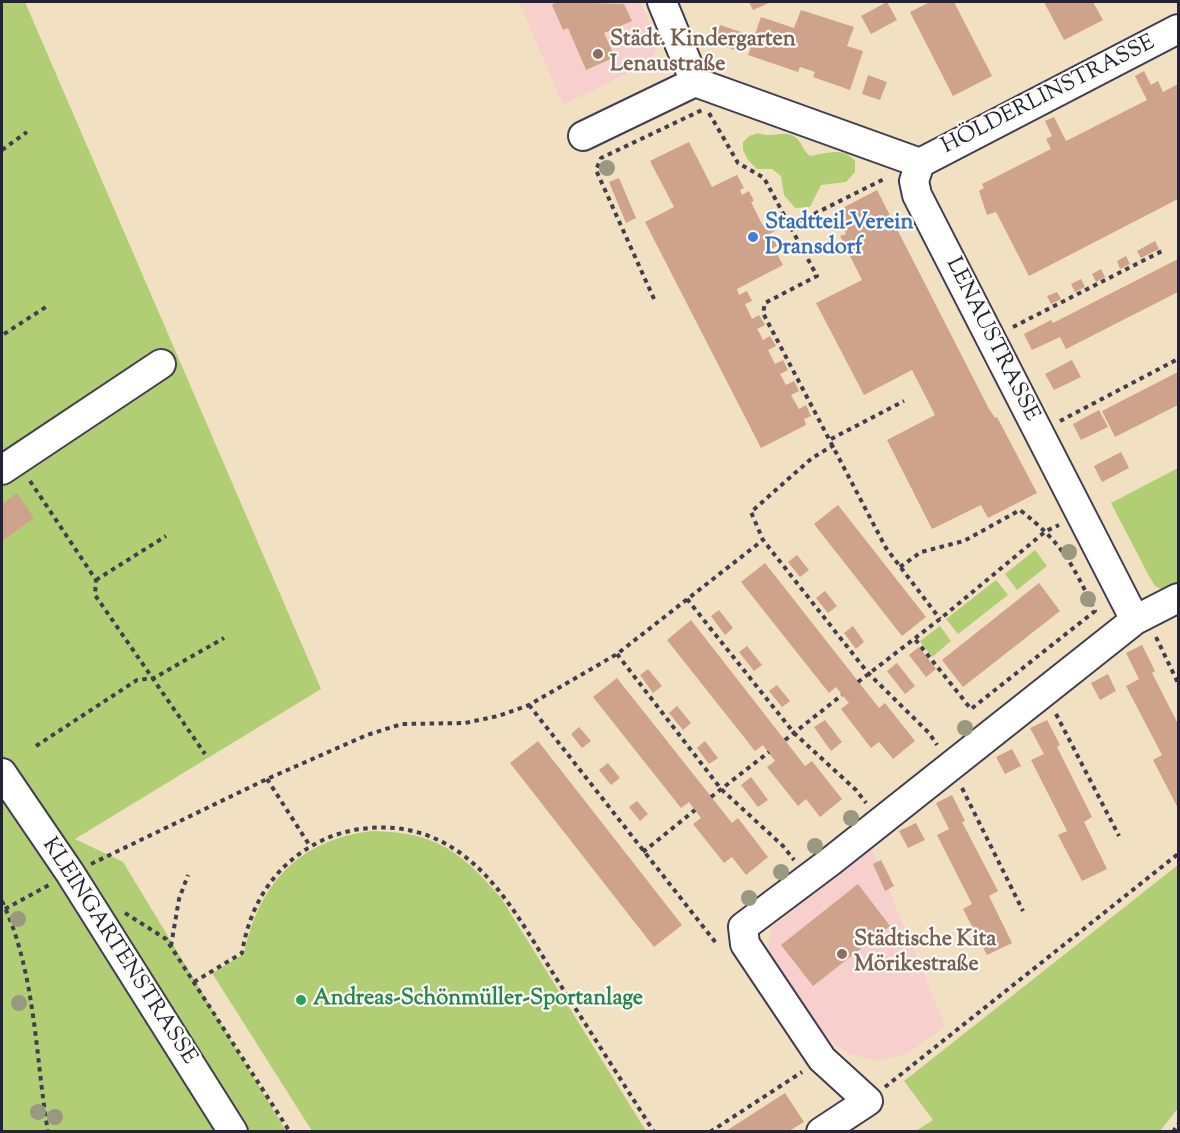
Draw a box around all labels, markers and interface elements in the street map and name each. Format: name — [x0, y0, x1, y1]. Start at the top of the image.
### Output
place label: Städt. Kindergarten Lenaustraße — [610, 28, 796, 80]
street label: HÖLDERLINSTRASSE — [938, 31, 1160, 161]
marker: Städt. Kindergarten Lenaustraße — [591, 47, 605, 61]
place label: Stadtteil-Verein Dransdorf — [765, 211, 914, 262]
marker: Stadtteil-Verein Dransdorf — [746, 230, 760, 244]
street label: LENAUSTRASSE — [938, 254, 1044, 426]
street label: KLEINGARTENSTRASSE — [35, 834, 201, 1070]
place label: Städtische Kita Mörikestraße — [854, 928, 996, 980]
marker: Städtische Kita Mörikestraße — [835, 947, 849, 961]
place label: Andreas-Schönmüller-Sportanlage — [313, 987, 643, 1013]
marker: Andreas-Schönmüller-Sportanlage — [294, 993, 308, 1007]

